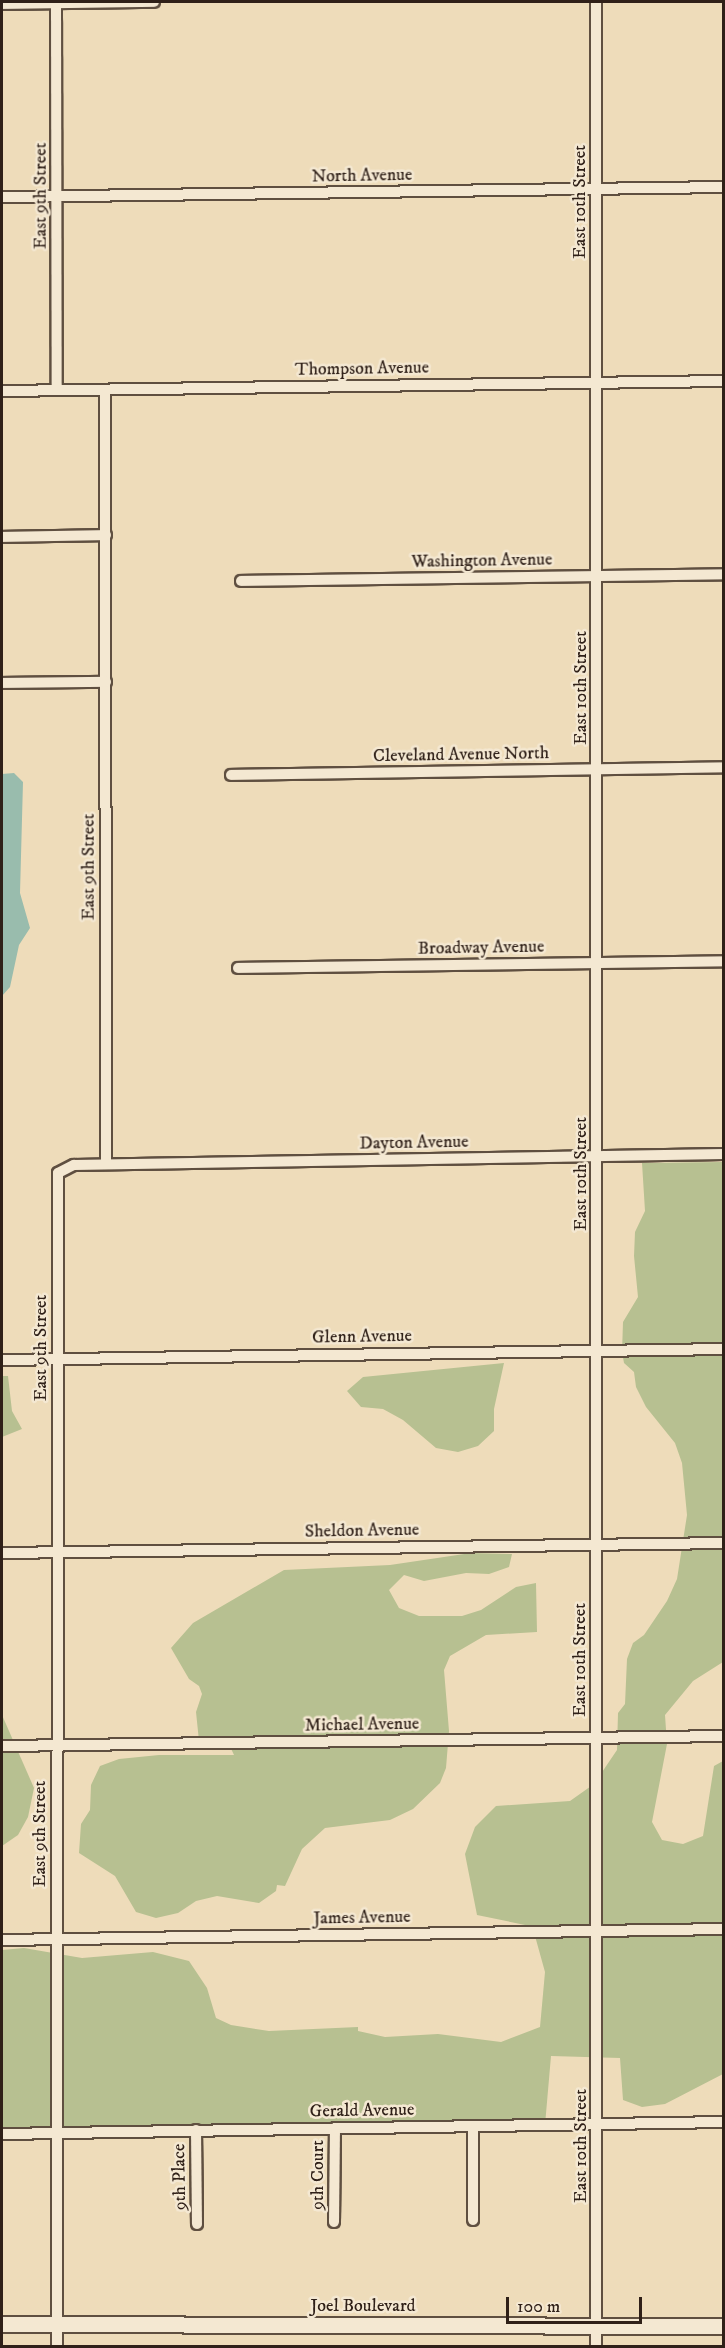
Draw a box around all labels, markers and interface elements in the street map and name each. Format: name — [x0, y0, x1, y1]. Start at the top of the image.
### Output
street label: East 9th Street — [30, 143, 52, 249]
street label: East 10th Street — [569, 145, 591, 259]
street label: North Avenue — [311, 164, 413, 188]
street label: Thompson Avenue — [295, 357, 429, 381]
street label: Washington Avenue — [411, 549, 553, 573]
street label: East 10th Street — [570, 631, 592, 745]
street label: Cleveland Avenue North — [373, 743, 549, 767]
street label: East 9th Street — [78, 814, 100, 920]
street label: Broadway Avenue — [418, 936, 544, 960]
street label: East 10th Street — [570, 1117, 592, 1231]
street label: Dayton Avenue — [359, 1131, 469, 1155]
street label: East 9th Street — [30, 1295, 52, 1401]
street label: Glenn Avenue — [312, 1325, 412, 1349]
street label: Sheldon Avenue — [305, 1519, 419, 1543]
street label: East 10th Street — [569, 1603, 591, 1717]
street label: Michael Avenue — [305, 1713, 419, 1737]
street label: East 9th Street — [29, 1781, 51, 1887]
street label: James Avenue — [313, 1906, 411, 1930]
street label: East 10th Street — [570, 2089, 592, 2203]
street label: Gerald Avenue — [310, 2099, 414, 2123]
street label: 9th Court — [307, 2140, 329, 2210]
street label: 9th Place — [169, 2143, 191, 2211]
scale bar — [509, 2285, 646, 2323]
street label: Joel Boulevard — [310, 2295, 416, 2317]
text: 100 m — [517, 2296, 560, 2318]

